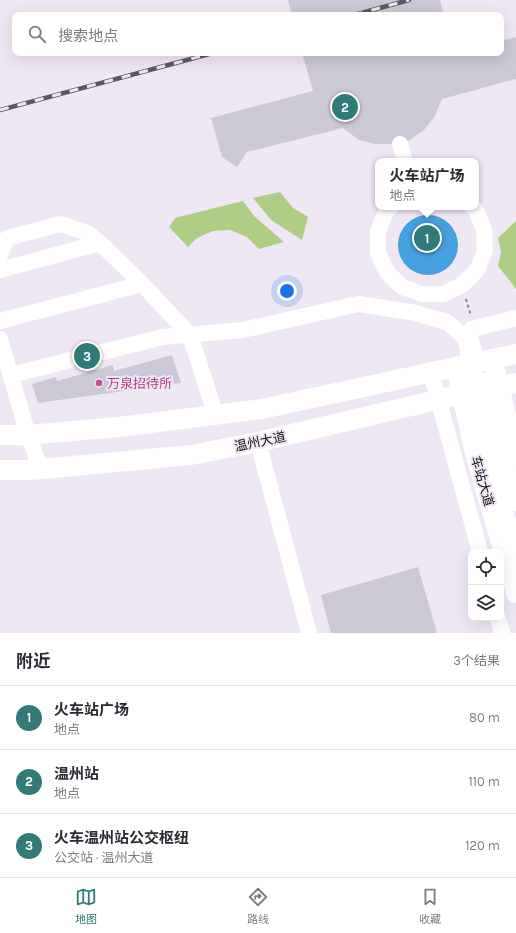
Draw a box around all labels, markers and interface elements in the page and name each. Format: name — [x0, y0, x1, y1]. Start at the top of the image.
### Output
search box — [12, 12, 504, 56]
icon: search — [26, 23, 48, 45]
text: 搜索地点 — [58, 27, 118, 45]
pin: 2 — [332, 92, 358, 122]
popup — [375, 158, 479, 210]
text: 火车站广场 — [389, 167, 465, 185]
text: 地点 — [389, 188, 416, 203]
pin: 1 — [414, 223, 440, 253]
your location — [277, 281, 297, 301]
pin: 3 — [74, 341, 100, 371]
place label: 万泉招待所 — [107, 376, 172, 391]
marker: 万泉招待所 — [94, 378, 104, 388]
street label: 温州大道 — [233, 429, 287, 454]
street label: 车站大道 — [468, 454, 497, 508]
map controls — [468, 549, 504, 621]
button: locate — [468, 549, 504, 585]
button: layers — [468, 585, 504, 621]
text: 附近 — [16, 651, 50, 671]
text: 3个结果 — [453, 653, 500, 668]
text: 火车站广场 — [54, 701, 129, 719]
text: 1 — [27, 710, 31, 725]
text: 80 m — [469, 710, 500, 725]
text: 地点 — [54, 722, 80, 737]
text: 温州站 — [54, 765, 99, 783]
text: 2 — [25, 774, 33, 789]
text: 110 m — [468, 774, 500, 789]
text: 地点 — [54, 786, 80, 801]
text: 火车温州站公交枢纽 — [54, 829, 189, 847]
text: 3 — [25, 838, 33, 853]
text: 120 m — [465, 838, 500, 853]
text: 公交站 · 温州大道 — [54, 850, 154, 865]
tab: 地图 — [75, 886, 97, 926]
tab: 路线 — [247, 886, 269, 926]
tab: 收藏 — [419, 886, 441, 926]

